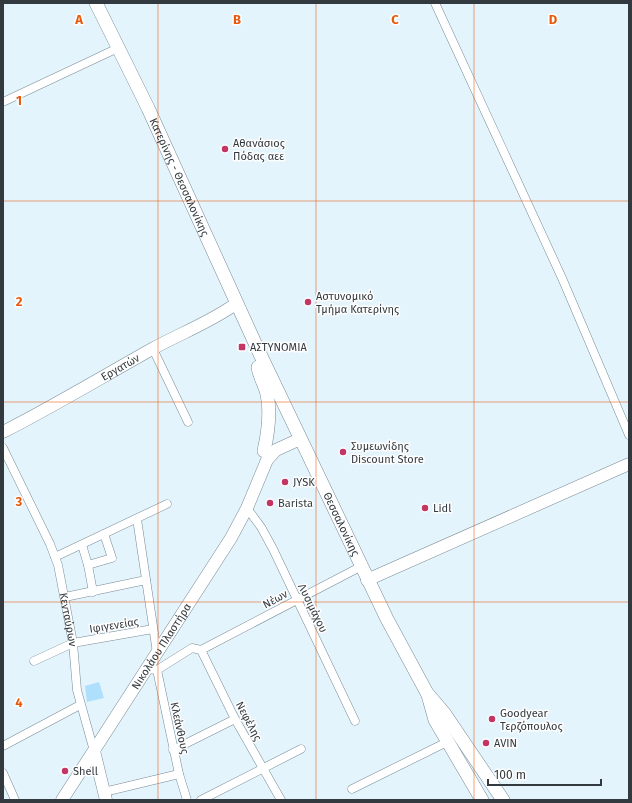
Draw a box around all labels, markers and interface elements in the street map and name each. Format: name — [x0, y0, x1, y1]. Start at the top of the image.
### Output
text: A — [74, 12, 83, 27]
text: B — [233, 12, 241, 27]
text: C — [391, 12, 399, 27]
text: D — [549, 12, 558, 27]
text: 1 — [16, 93, 22, 108]
street label: Κατερίνης - Θεσσαλονίκης — [146, 116, 212, 238]
place label: Αθανάσιος Πόδας αεε — [233, 137, 285, 163]
marker: Αθανάσιος Πόδας αεε — [220, 144, 230, 154]
place label: Αστυνομικό Τμήμα Κατερίνης — [316, 290, 399, 316]
text: 2 — [16, 294, 23, 309]
marker: Αστυνομικό Τμήμα Κατερίνης — [303, 297, 313, 307]
place label: ΑΣΤΥΝΟΜΙΑ — [250, 341, 307, 354]
marker: ΑΣΤΥΝΟΜΙΑ — [237, 342, 247, 352]
street label: Εργατών — [99, 351, 143, 384]
place label: Συμεωνίδης Discount Store — [351, 440, 424, 466]
marker: Συμεωνίδης Discount Store — [338, 447, 348, 457]
place label: JYSK — [293, 476, 315, 489]
marker: JYSK — [280, 477, 290, 487]
street label: Θεσσαλονίκης — [320, 490, 362, 558]
text: 3 — [15, 494, 23, 509]
place label: Barista — [278, 497, 313, 510]
marker: Barista — [265, 498, 275, 508]
place label: Lidl — [433, 502, 451, 515]
marker: Lidl — [420, 503, 430, 513]
street label: Λυσιμάχου — [295, 582, 330, 635]
street label: Νέων — [261, 587, 290, 611]
street label: Κενταύρων — [56, 592, 79, 648]
street label: Νικολάου Πλαστήρα — [129, 601, 194, 692]
street label: Ιφιγενείας — [89, 615, 140, 636]
text: 4 — [15, 695, 23, 710]
street label: Νεφέλης — [233, 699, 264, 743]
street label: Κλεάνθους — [168, 701, 191, 755]
place label: Goodyear Τερζόπουλος — [500, 707, 563, 733]
marker: Goodyear Τερζόπουλος — [487, 714, 497, 724]
place label: AVIN — [494, 737, 517, 750]
marker: AVIN — [481, 738, 491, 748]
scale bar — [488, 761, 601, 787]
place label: Shell — [73, 765, 98, 778]
marker: Shell — [60, 766, 70, 776]
text: 100 m — [494, 768, 526, 782]

